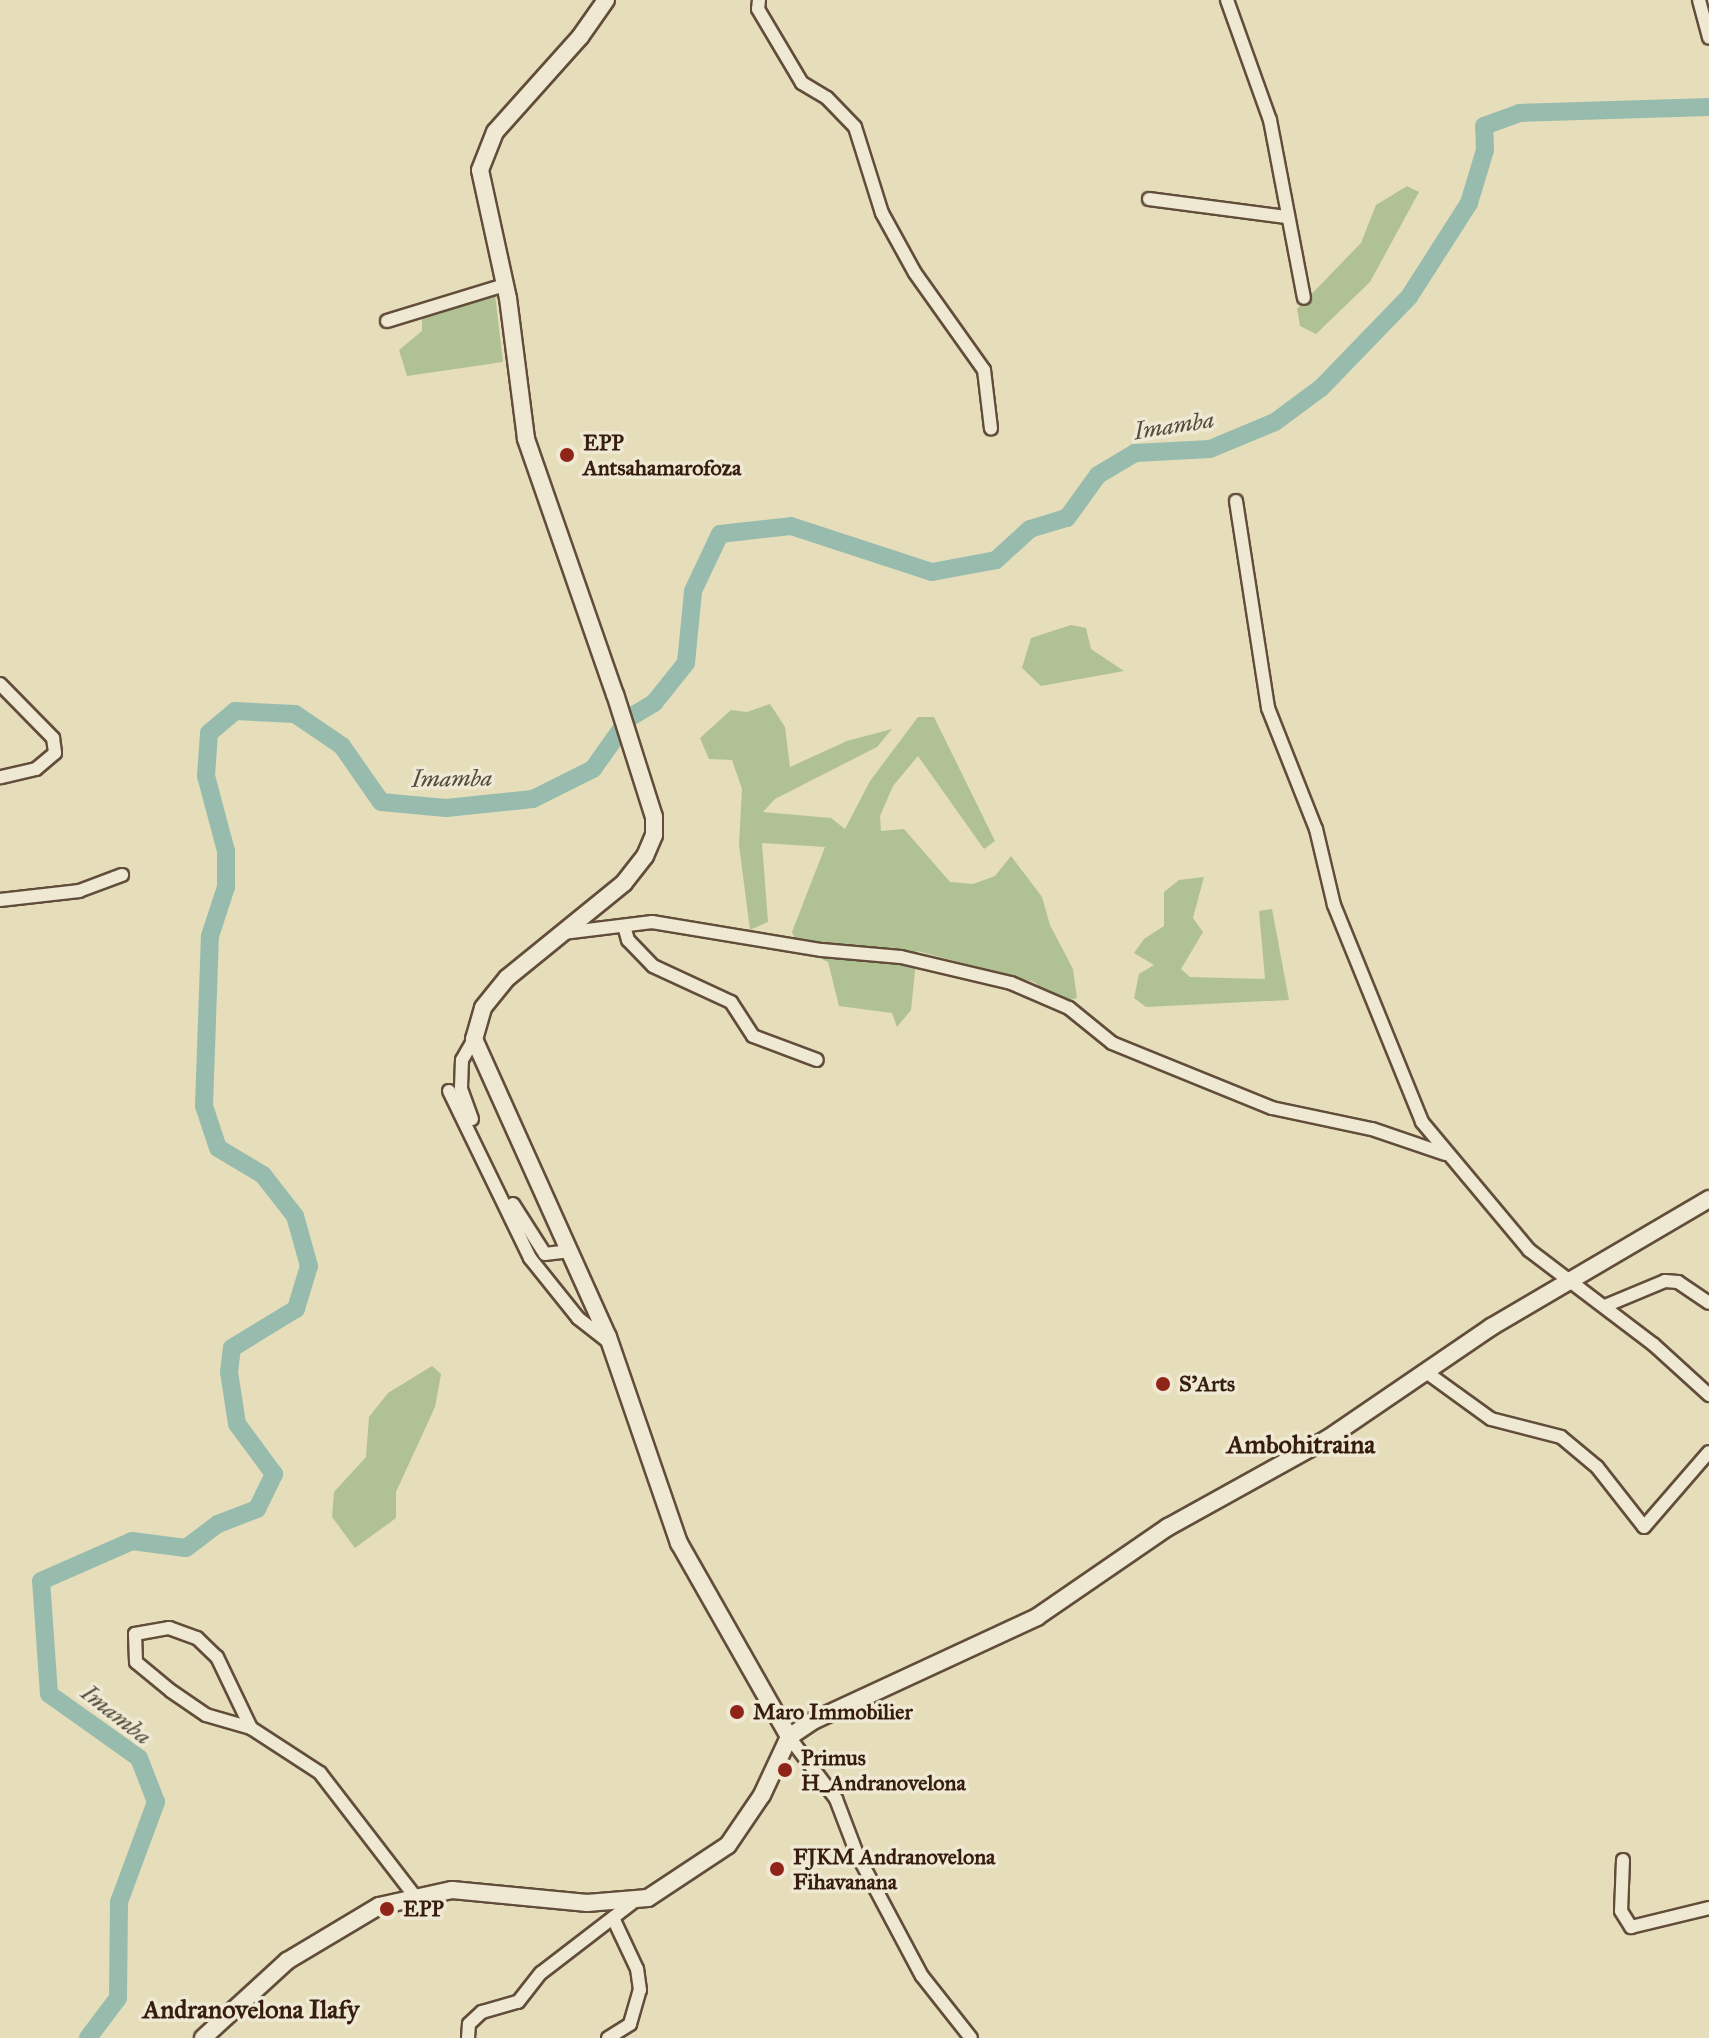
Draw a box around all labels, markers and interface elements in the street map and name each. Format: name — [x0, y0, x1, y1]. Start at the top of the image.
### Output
water label: Imamba — [1132, 405, 1216, 447]
place label: EPP Antsahamarofoza — [583, 429, 741, 480]
marker: EPP Antsahamarofoza — [558, 446, 576, 464]
water label: Imamba — [411, 764, 493, 794]
place label: S'Arts — [1179, 1371, 1235, 1397]
marker: S'Arts — [1154, 1375, 1172, 1393]
district label: Ambohitraina — [1227, 1429, 1375, 1461]
water label: Imamba — [75, 1679, 157, 1751]
place label: Maro Immobilier — [753, 1699, 913, 1725]
marker: Maro Immobilier — [728, 1703, 746, 1721]
place label: Primus H_Andranovelona — [801, 1744, 966, 1796]
marker: Primus H_Andranovelona — [776, 1761, 794, 1779]
place label: FJKM Andranovelona Fihavanana — [793, 1843, 995, 1894]
marker: FJKM Andranovelona Fihavanana — [768, 1860, 786, 1878]
place label: EPP — [403, 1896, 444, 1922]
marker: EPP — [378, 1900, 396, 1918]
district label: Andranovelona Ilafy — [143, 1994, 359, 2026]

